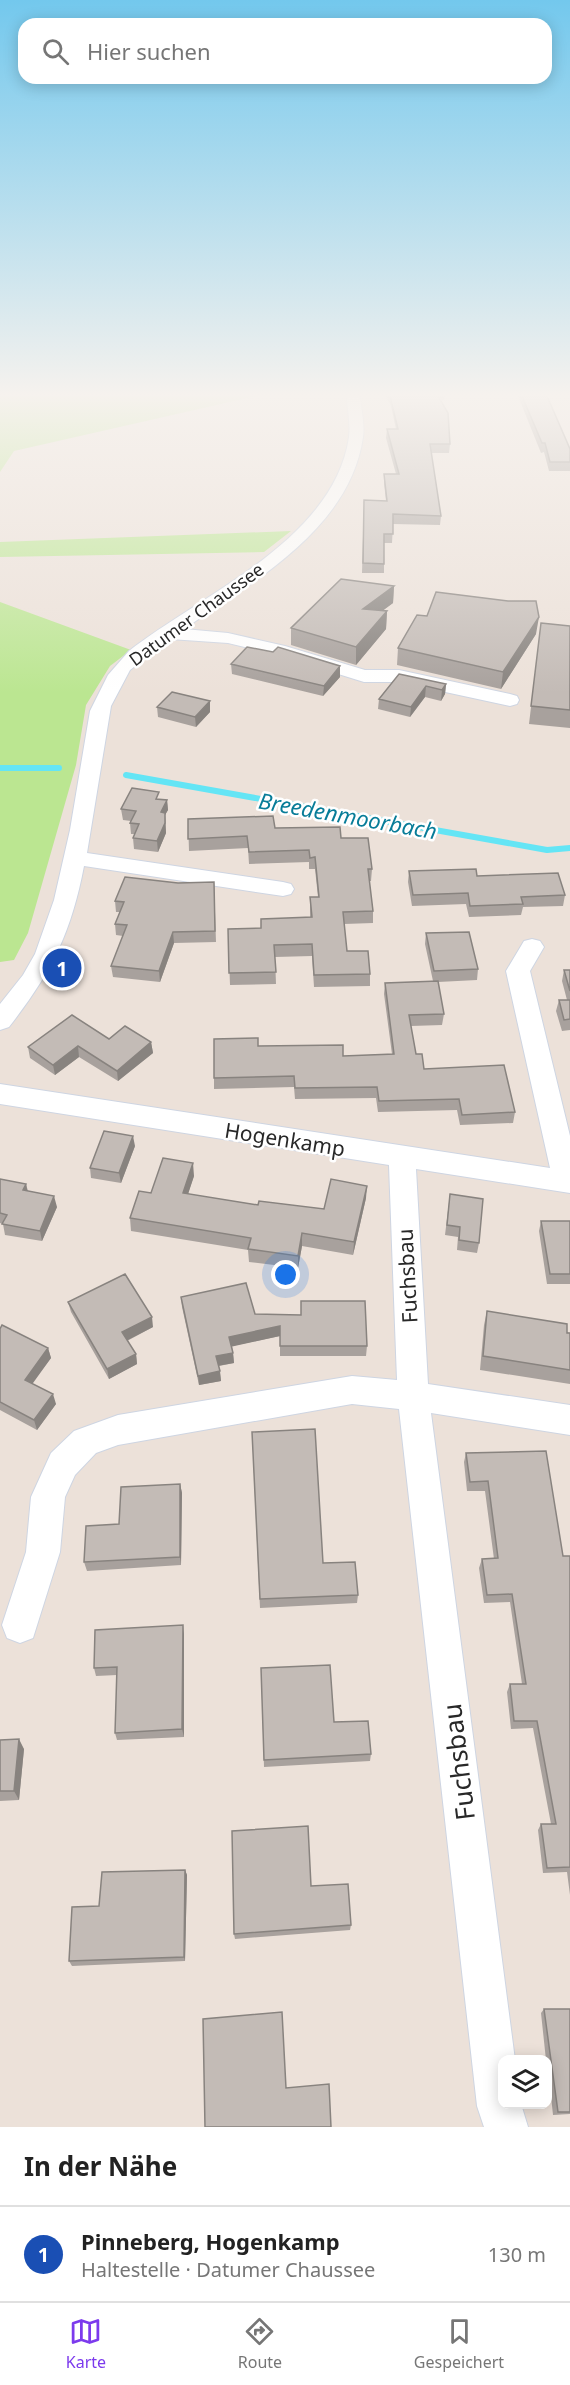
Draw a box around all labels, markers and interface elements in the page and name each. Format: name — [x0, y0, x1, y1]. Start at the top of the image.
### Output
search box — [18, 18, 552, 84]
icon: search — [39, 35, 72, 68]
text: Hier suchen — [87, 36, 211, 66]
street label: Datumer Chaussee — [124, 557, 268, 671]
water label: Breedenmoorbach — [256, 785, 440, 845]
pin: 1 — [42, 946, 82, 990]
street label: Hogenkamp — [223, 1116, 347, 1162]
street label: Fuchsbau — [391, 1228, 423, 1324]
your location — [271, 1260, 300, 1289]
street label: Fuchsbau — [433, 1702, 483, 1822]
map controls — [498, 2055, 552, 2109]
button: layers — [498, 2055, 552, 2109]
text: In der Nähe — [24, 2148, 177, 2184]
text: Pinneberg, Hogenkamp — [81, 2226, 340, 2256]
text: 1 — [38, 2241, 49, 2268]
text: 130 m — [488, 2241, 546, 2268]
text: Haltestelle · Datumer Chaussee — [81, 2256, 375, 2283]
tab: Karte — [66, 2315, 106, 2373]
tab: Route — [238, 2315, 282, 2373]
tab: Gespeichert — [414, 2315, 504, 2373]

